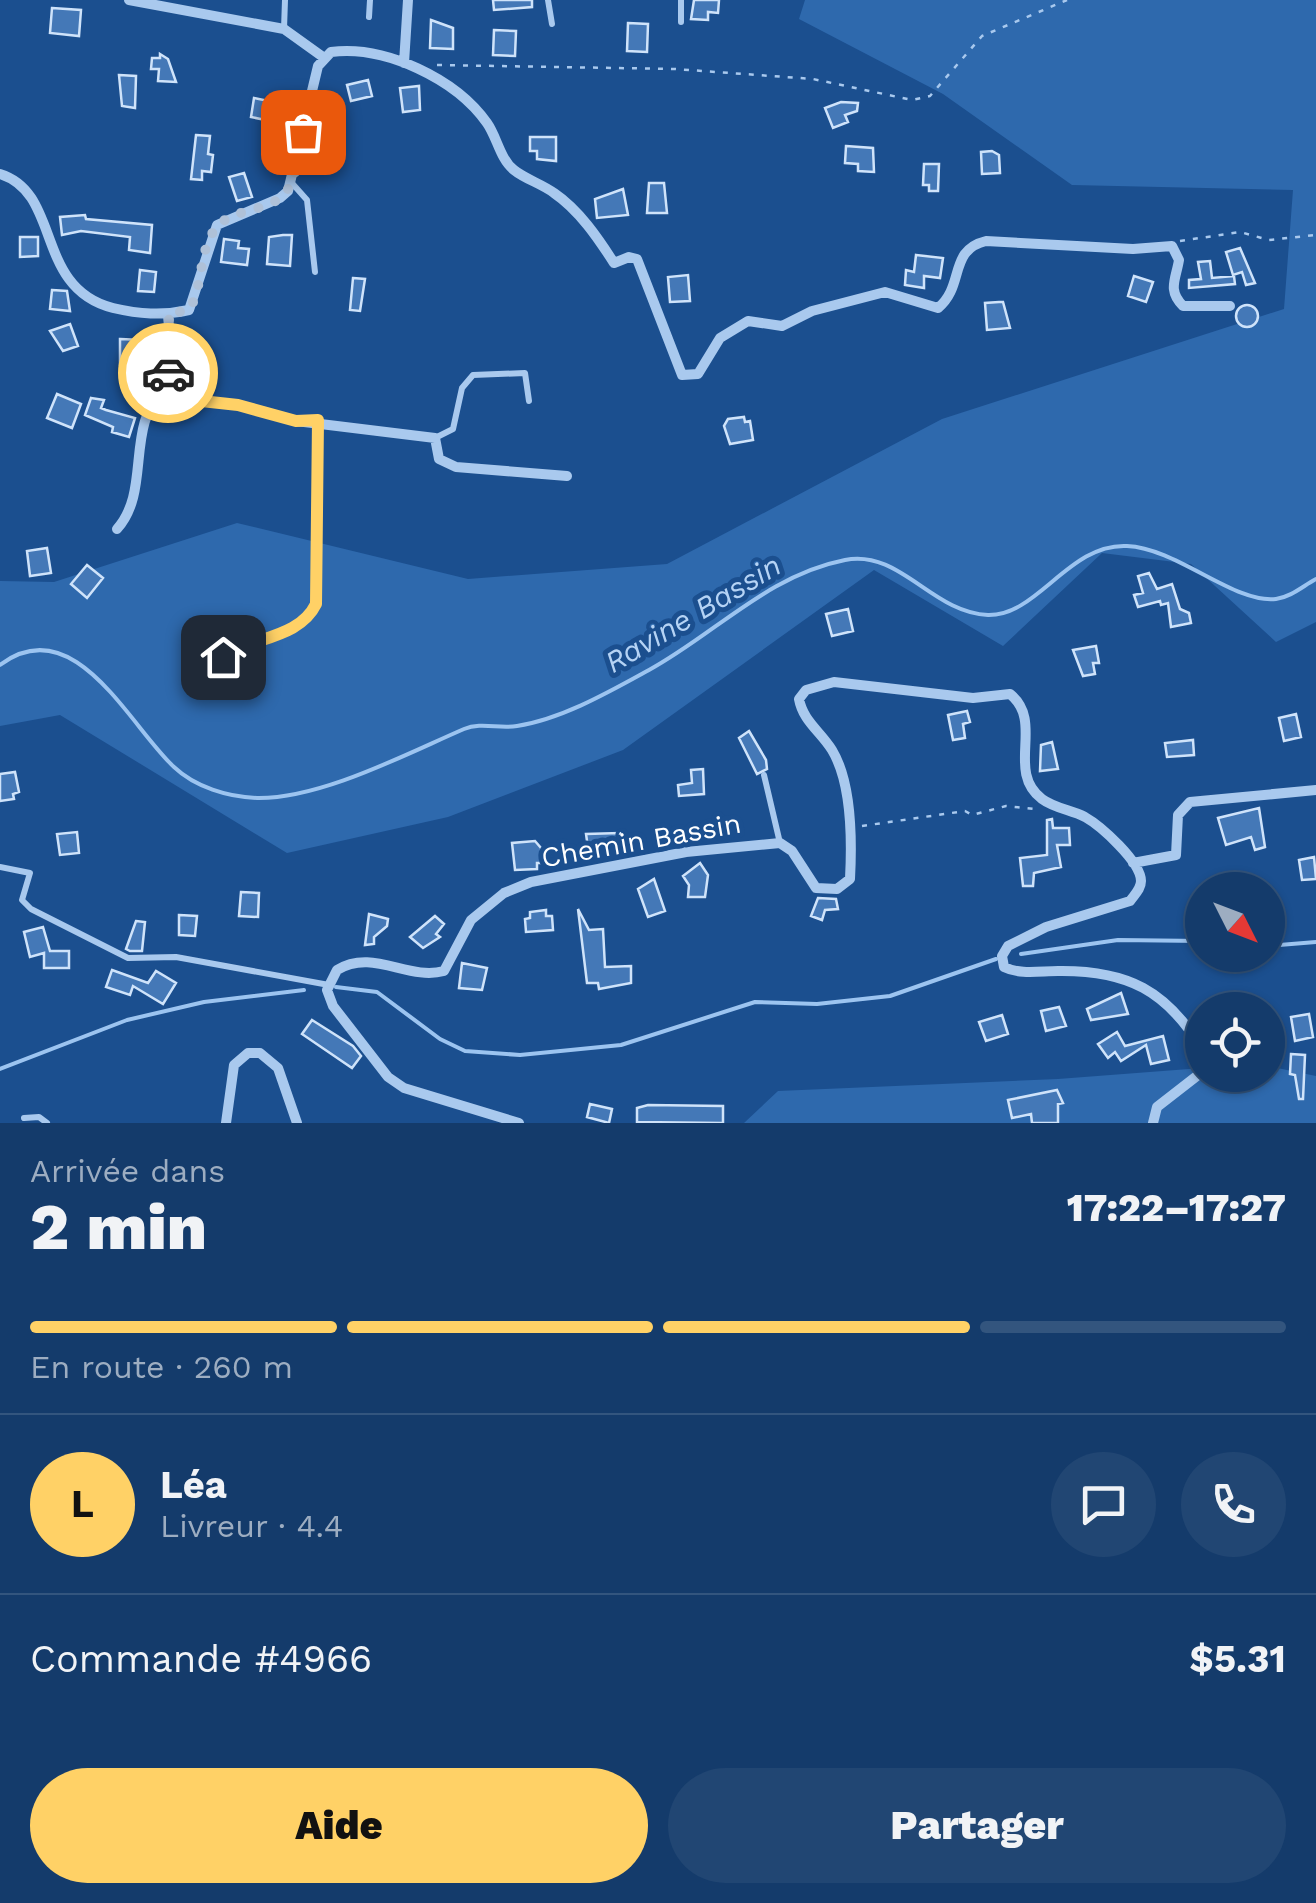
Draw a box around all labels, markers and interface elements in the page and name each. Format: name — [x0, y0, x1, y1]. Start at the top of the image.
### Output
pin — [261, 90, 346, 175]
icon: bag — [276, 105, 331, 160]
courier — [118, 323, 218, 423]
icon: car — [141, 346, 196, 401]
water label: Ravine Bassin — [598, 547, 787, 680]
pin — [181, 615, 266, 700]
icon: home — [196, 630, 251, 685]
street label: Chemin Bassin — [539, 807, 743, 874]
north arrow — [1185, 872, 1285, 972]
map controls — [1185, 872, 1285, 1092]
button: locate — [1185, 992, 1285, 1092]
text: Arrivée dans — [30, 1152, 225, 1190]
text: 17:22–17:27 — [1067, 1186, 1286, 1230]
text: 2 min — [30, 1189, 207, 1265]
text: En route · 260 m — [30, 1348, 293, 1386]
button: chat — [1051, 1452, 1156, 1557]
button: phone — [1181, 1452, 1286, 1557]
text: Léa — [160, 1463, 227, 1507]
text: L — [71, 1482, 94, 1526]
text: Livreur · 4.4 — [160, 1507, 343, 1545]
text: Commande #4966 — [30, 1637, 372, 1681]
text: $5.31 — [1190, 1637, 1286, 1681]
button: Aide — [30, 1768, 648, 1883]
button: Partager — [668, 1768, 1286, 1883]

